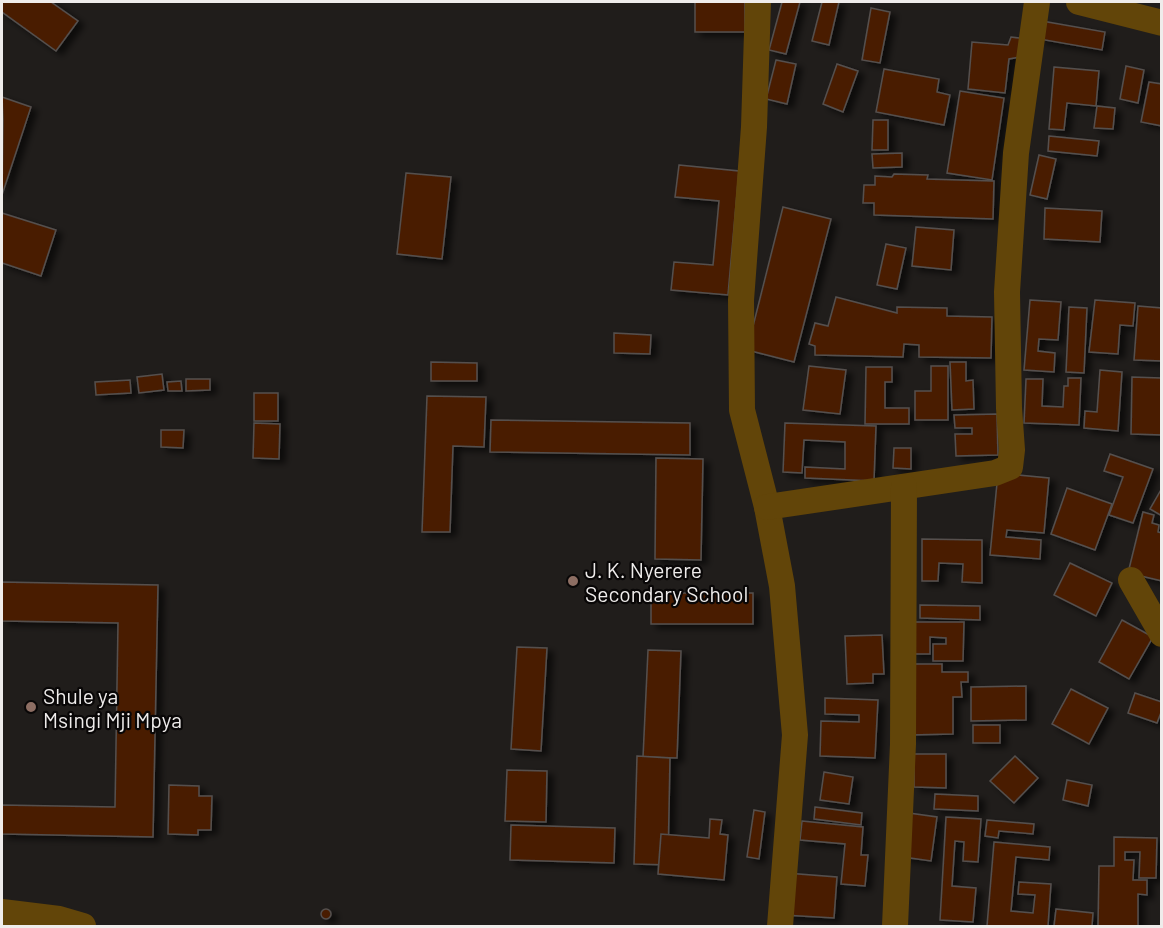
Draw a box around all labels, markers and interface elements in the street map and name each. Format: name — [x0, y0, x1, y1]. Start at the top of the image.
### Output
place label: J. K. Nyerere Secondary School — [585, 557, 748, 606]
marker: J. K. Nyerere Secondary School — [566, 574, 580, 588]
place label: Shule ya Msingi Mji Mpya — [43, 683, 182, 732]
marker: Shule ya Msingi Mji Mpya — [24, 700, 38, 714]

